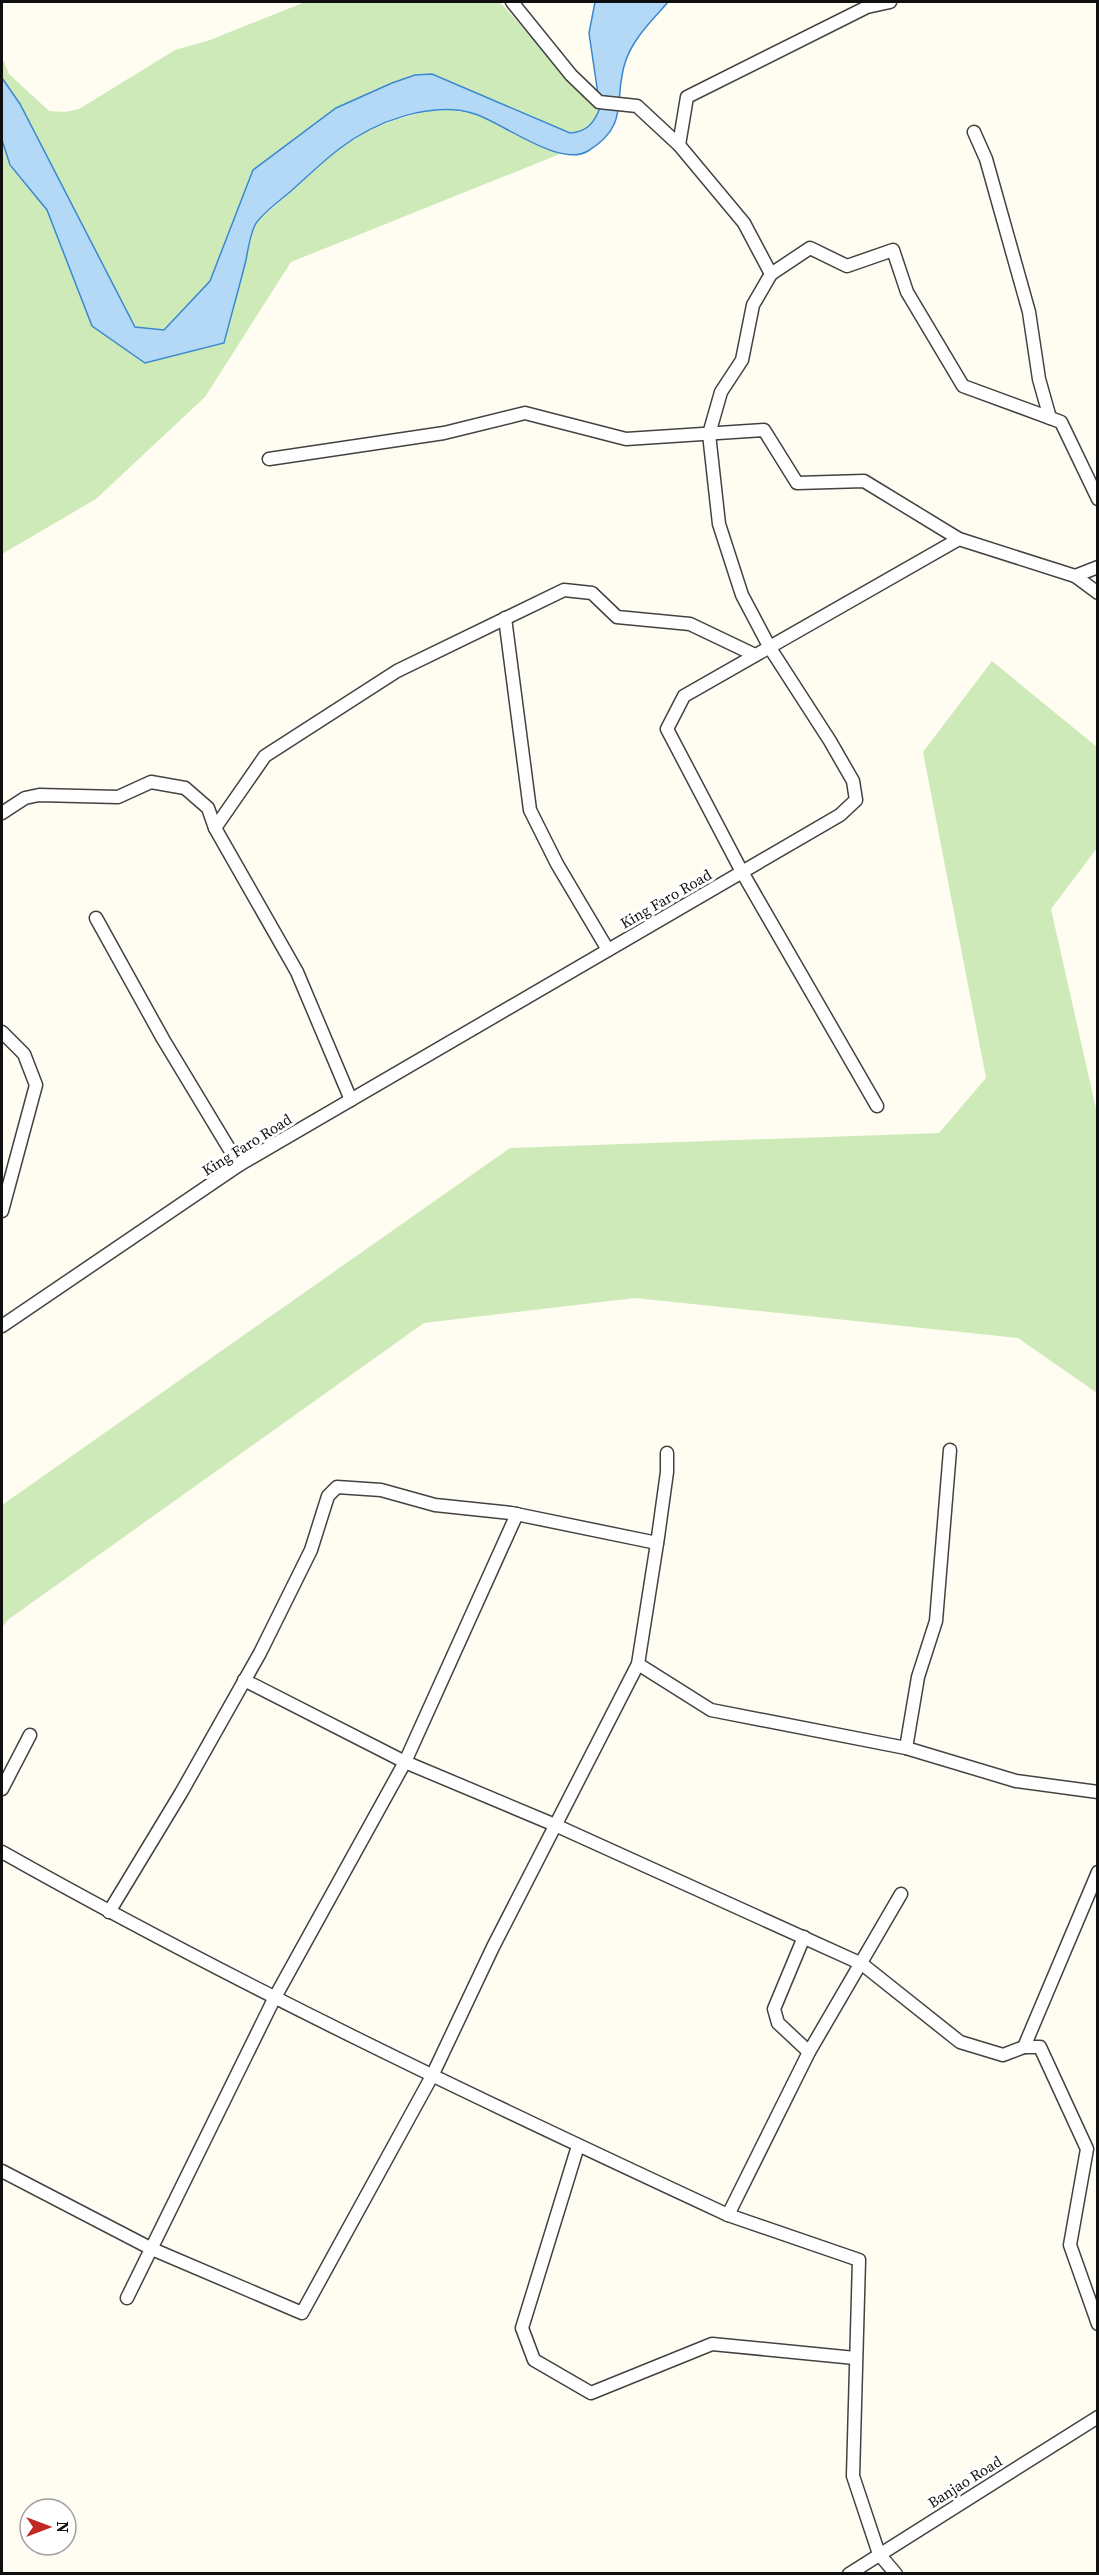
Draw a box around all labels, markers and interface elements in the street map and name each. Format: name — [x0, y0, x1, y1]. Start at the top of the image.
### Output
street label: King Faro Road — [616, 864, 716, 933]
street label: King Faro Road — [198, 1108, 296, 1181]
street label: Banjao Road — [924, 2450, 1006, 2513]
north arrow — [18, 2497, 78, 2557]
text: N — [52, 2521, 74, 2533]

